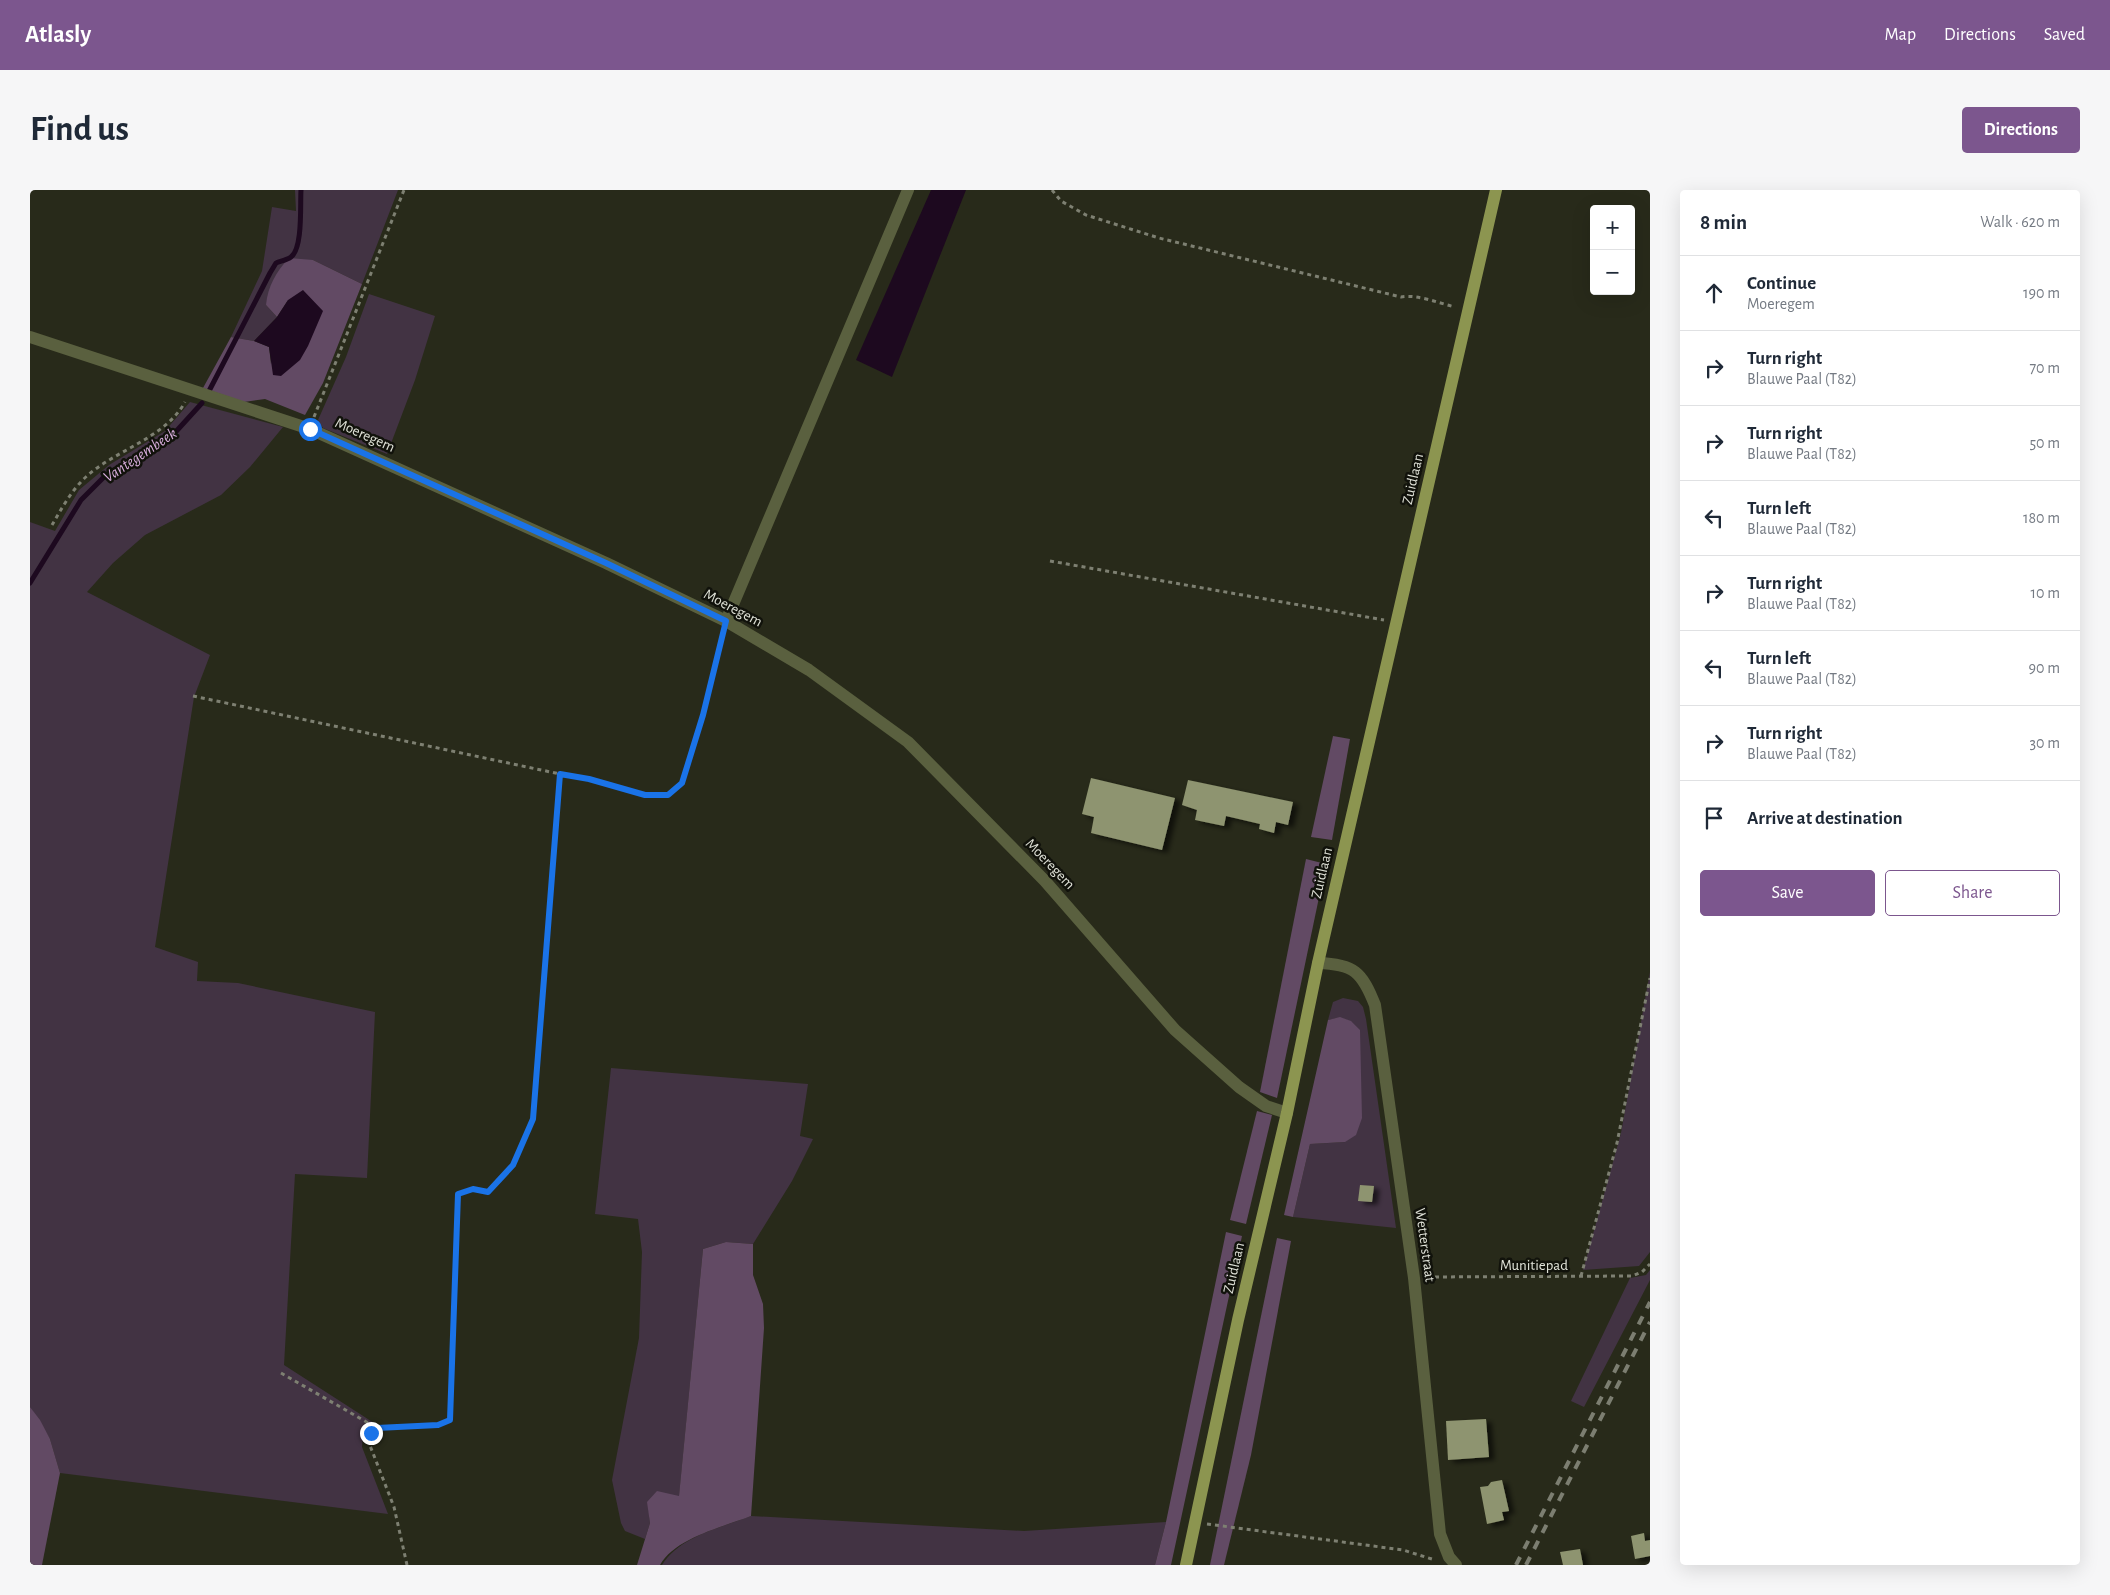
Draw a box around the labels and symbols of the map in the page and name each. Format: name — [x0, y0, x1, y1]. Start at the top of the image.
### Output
street label: Moeregem — [333, 415, 397, 455]
route start — [299, 418, 322, 441]
water label: Vantegembeek — [101, 425, 179, 485]
street label: Zuidlaan — [1400, 452, 1426, 506]
street label: Moeregem — [701, 586, 765, 630]
street label: Moeregem — [1023, 836, 1077, 892]
street label: Zuidlaan — [1309, 846, 1335, 900]
street label: Wetterstraat — [1412, 1207, 1438, 1283]
street label: Zuidlaan — [1221, 1241, 1247, 1295]
street label: Munitiepad — [1500, 1258, 1568, 1273]
route end — [360, 1422, 383, 1445]

